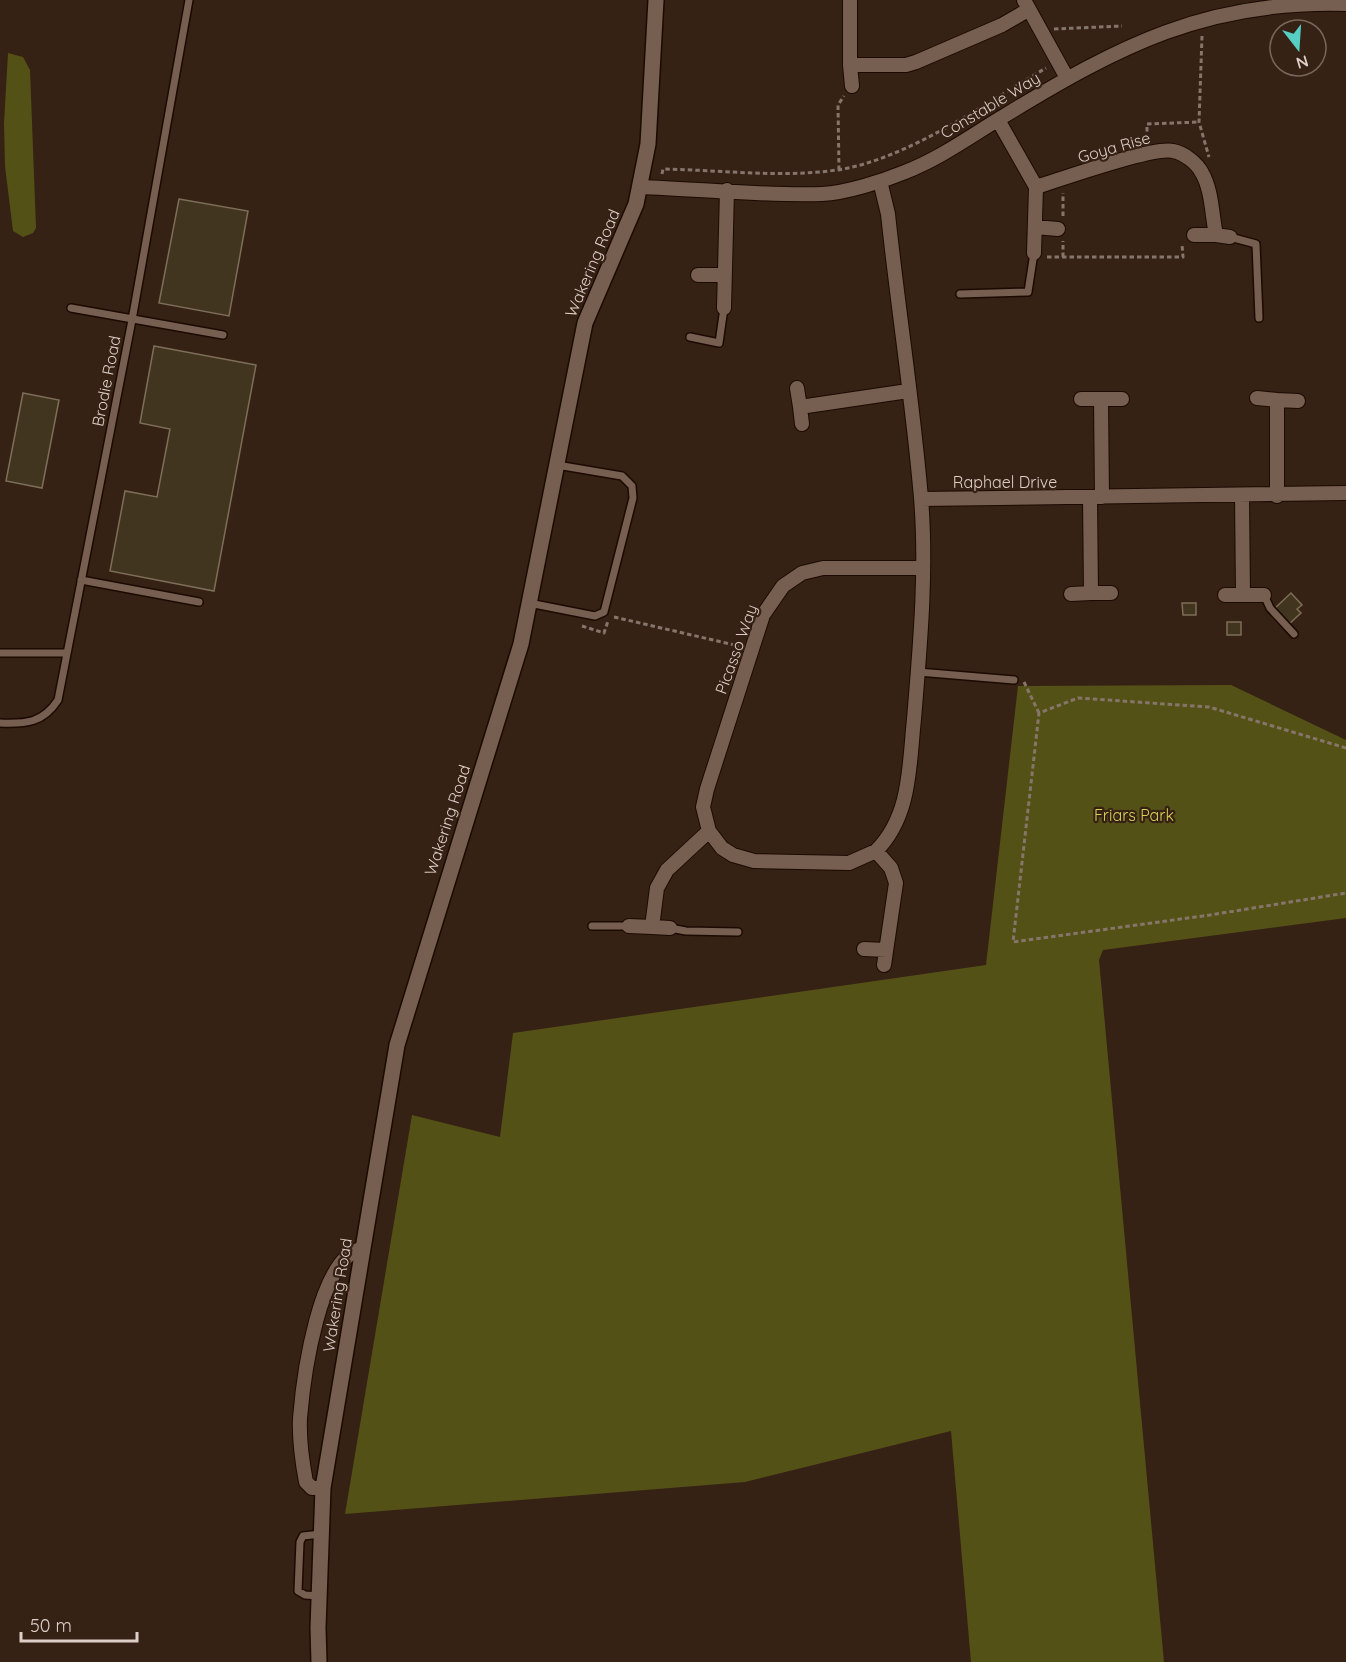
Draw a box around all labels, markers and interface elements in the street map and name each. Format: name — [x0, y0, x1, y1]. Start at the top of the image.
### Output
north arrow — [1268, 18, 1328, 78]
text: N — [1294, 51, 1311, 74]
street label: Constable Way — [937, 67, 1043, 143]
street label: Goya Rise — [1075, 127, 1153, 167]
street label: Wakering Road — [560, 206, 624, 320]
street label: Brodie Road — [87, 334, 125, 428]
street label: Raphael Drive — [953, 472, 1057, 492]
street label: Picasso Way — [711, 601, 761, 697]
street label: Wakering Road — [420, 762, 474, 878]
park label: Friars Park — [1094, 805, 1174, 825]
street label: Wakering Road — [318, 1237, 356, 1353]
scale bar — [21, 1605, 136, 1643]
text: 50 m — [30, 1614, 72, 1637]

